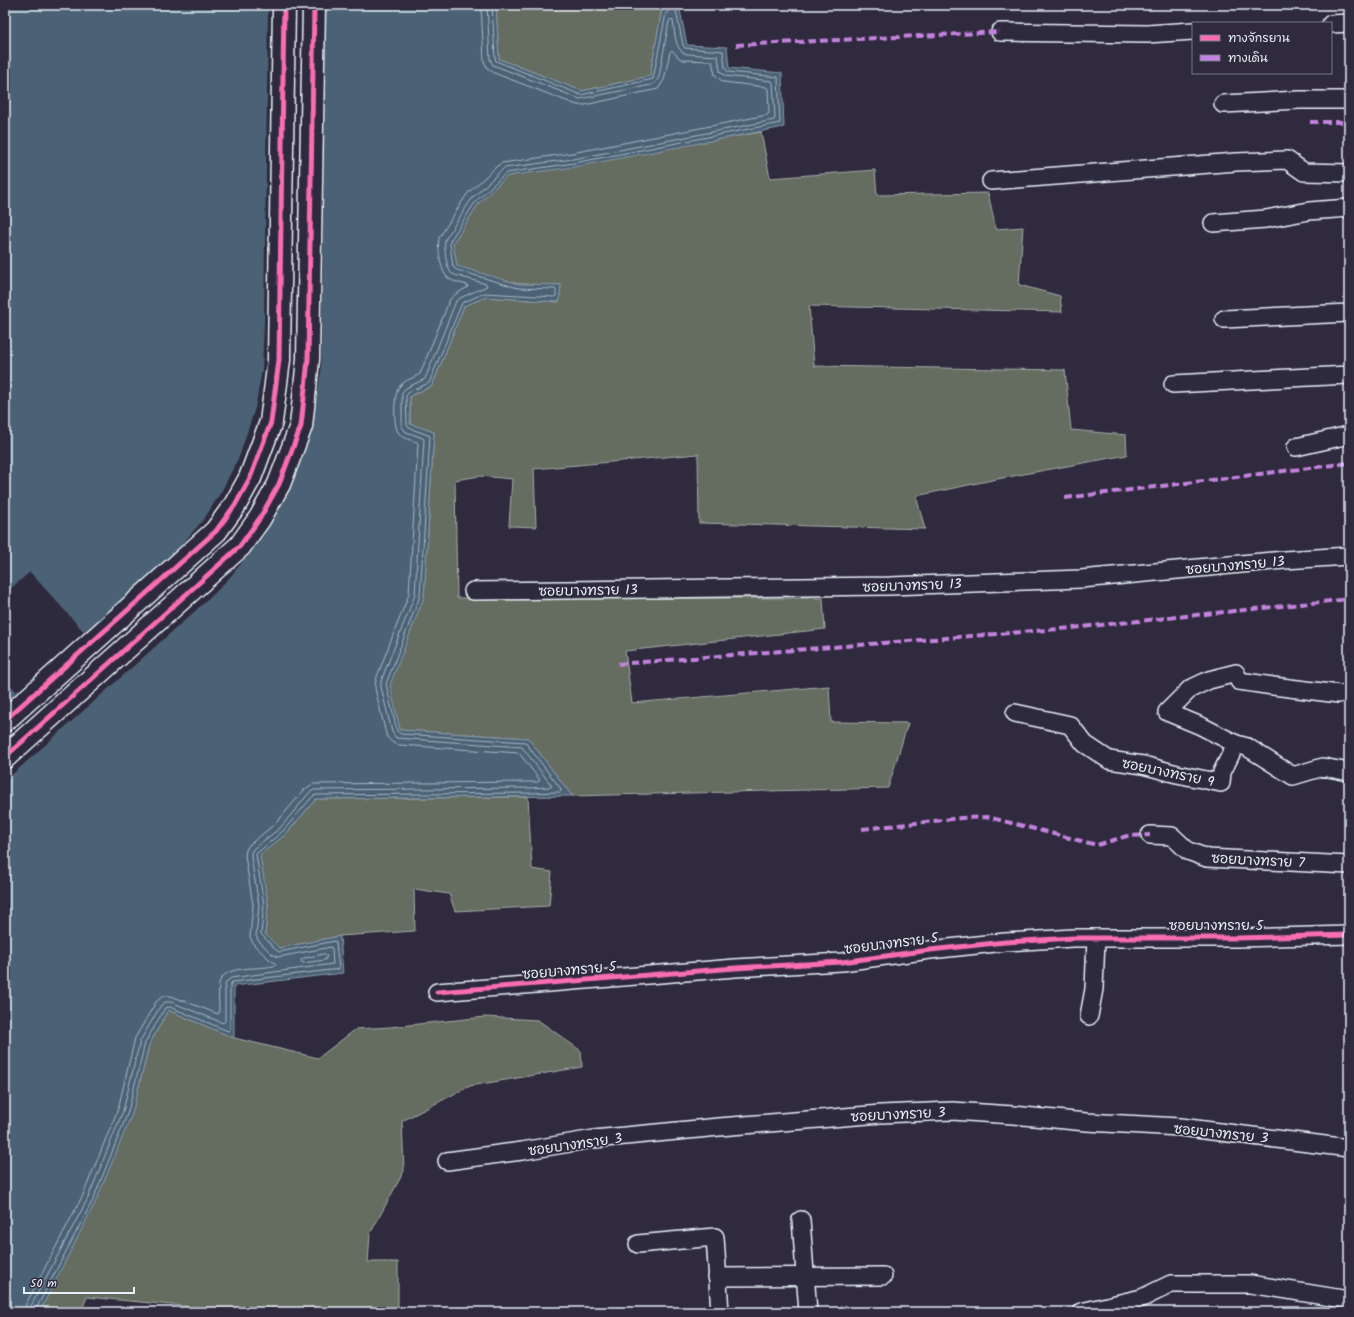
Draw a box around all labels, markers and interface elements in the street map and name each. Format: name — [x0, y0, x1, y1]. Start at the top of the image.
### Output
legend — [1192, 22, 1332, 74]
text: ทางจักรยาน — [1228, 29, 1290, 48]
text: ทางเดิน — [1228, 49, 1268, 68]
street label: ซอยบางทราย 13 — [1185, 551, 1286, 581]
street label: ซอยบางทราย 13 — [862, 573, 962, 599]
street label: ซอยบางทราย 13 — [538, 579, 638, 603]
street label: ซอยบางทราย 9 — [1120, 752, 1216, 794]
street label: ซอยบางทราย 7 — [1211, 848, 1306, 874]
street label: ซอยบางทราย 5 — [1169, 915, 1265, 937]
street label: ซอยบางทราย 5 — [843, 927, 941, 961]
street label: ซอยบางทราย 5 — [521, 956, 619, 986]
street label: ซอยบางทราย 3 — [850, 1102, 946, 1128]
street label: ซอยบางทราย 3 — [1173, 1118, 1269, 1150]
street label: ซอยบางทราย 3 — [527, 1127, 624, 1162]
scale bar — [24, 1269, 134, 1295]
text: 50 m — [30, 1274, 57, 1293]

